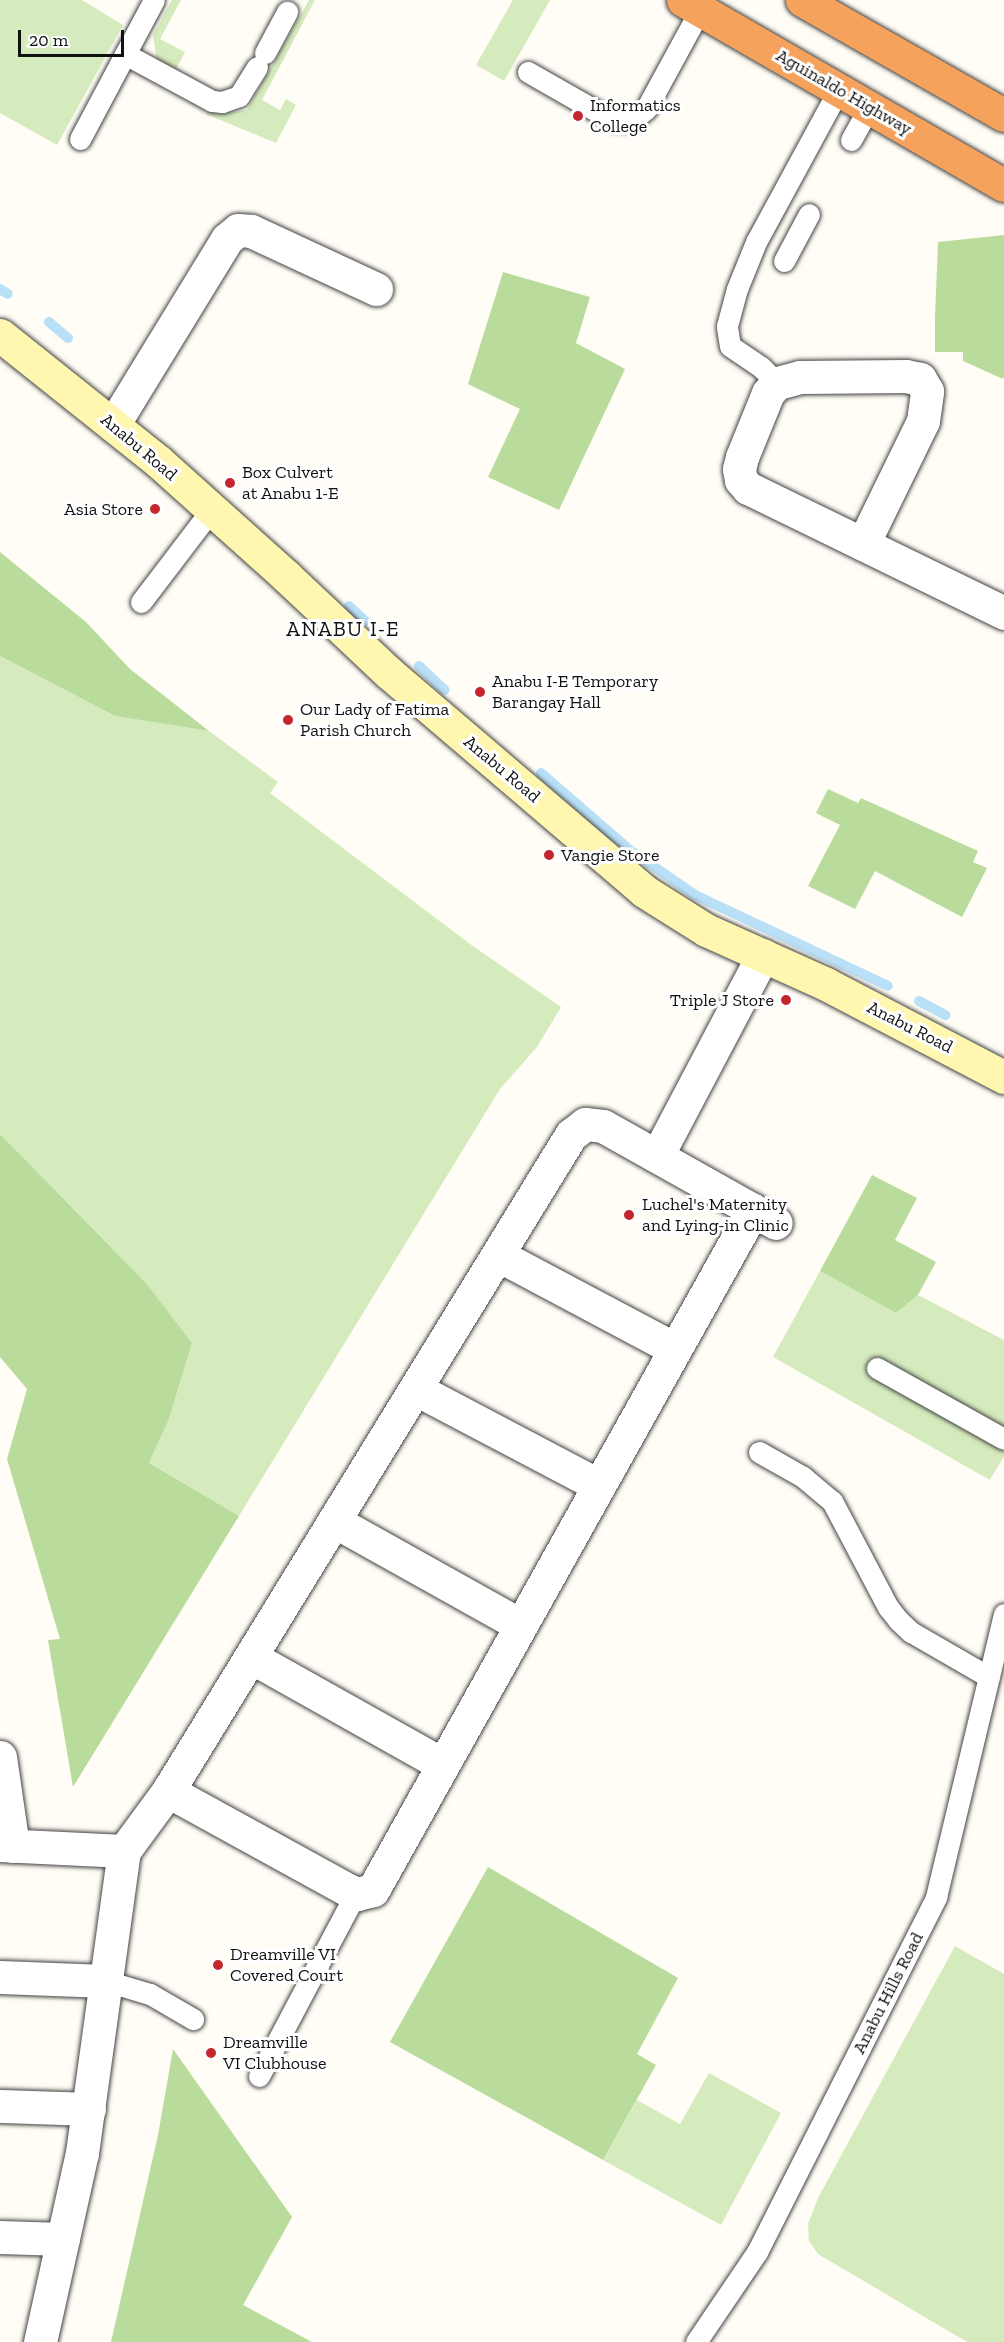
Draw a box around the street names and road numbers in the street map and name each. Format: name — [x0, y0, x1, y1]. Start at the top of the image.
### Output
street label: Aguinaldo Highway — [772, 44, 916, 140]
street label: Anabu Road — [96, 409, 182, 485]
street label: Anabu Road — [459, 731, 545, 807]
street label: Anabu Road — [864, 996, 956, 1058]
street label: Anabu Hills Road — [848, 1929, 928, 2057]

